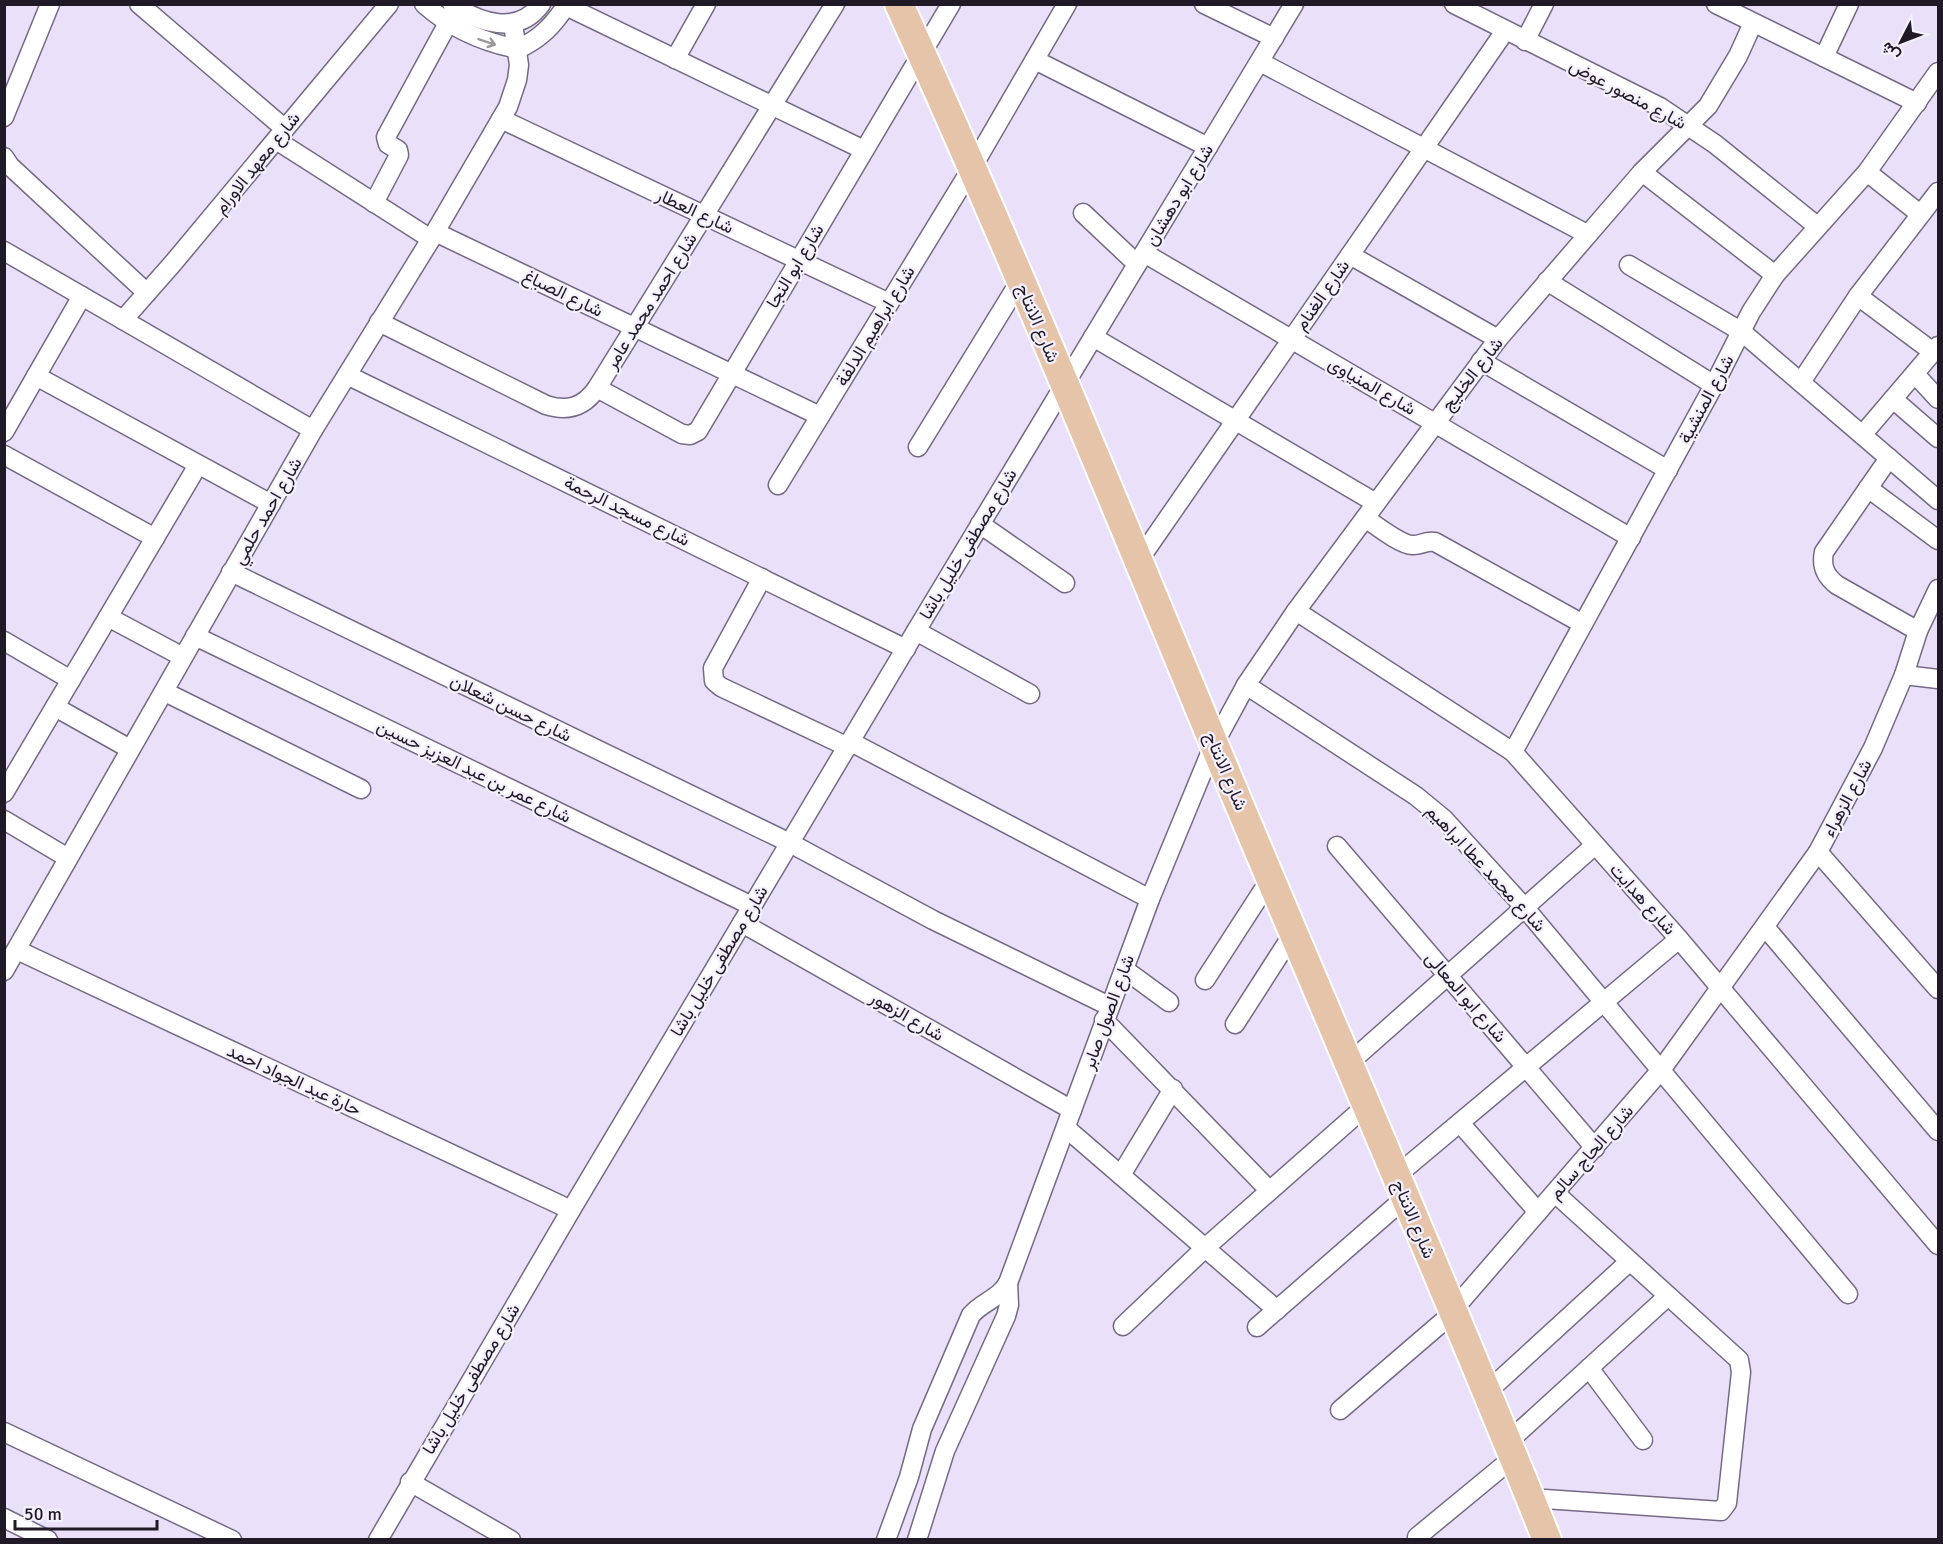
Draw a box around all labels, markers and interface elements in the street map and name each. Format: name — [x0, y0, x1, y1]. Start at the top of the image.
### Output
north arrow — [1871, 12, 1931, 72]
one-way arrow — [477, 37, 496, 48]
text: ش — [1877, 38, 1904, 65]
street label: شارع منصور عوض — [1565, 54, 1690, 135]
street label: شارع معهد الاورام — [209, 108, 306, 219]
street label: شارع ابو دهشان — [1140, 140, 1219, 250]
street label: شارع العطار — [651, 183, 737, 239]
street label: شارع ابو النجا — [761, 220, 830, 312]
street label: شارع احمد محمد عامر — [600, 229, 703, 375]
street label: شارع الغنام — [1290, 255, 1355, 335]
street label: شارع ابراهيم الدلفة — [830, 262, 920, 391]
street label: شارع الصباغ — [519, 264, 607, 323]
street label: شارع الانتاج — [1011, 280, 1064, 366]
street label: شارع الخليج — [1436, 333, 1508, 416]
street label: شارع المنشية — [1674, 351, 1739, 447]
street label: شارع المنياوى — [1324, 352, 1420, 421]
street label: شارع احمد حلمي — [227, 453, 310, 571]
street label: شارع مصطفى خليل باشا — [914, 465, 1023, 624]
street label: شارع مسجد الرحمة — [560, 471, 694, 552]
street label: شارع حسن شعلان — [446, 669, 575, 748]
street label: شارع عمر بن عبد العزيز حسين — [373, 714, 575, 829]
street label: شارع الانتاج — [1199, 728, 1252, 814]
street label: شارع الزهراء — [1817, 755, 1877, 841]
street label: شارع محمد عطا ابراهيم — [1421, 800, 1551, 937]
street label: شارع هدايت — [1604, 859, 1681, 940]
street label: شارع مصطفى خليل باشا — [665, 882, 774, 1041]
street label: شارع ابو المعالى — [1420, 947, 1511, 1048]
street label: شارع الصول صابر — [1077, 952, 1140, 1074]
street label: شارع الزهور — [865, 986, 948, 1047]
street label: حارة عبد الجواد احمد — [223, 1039, 365, 1121]
street label: شارع الحاج سالم — [1544, 1100, 1639, 1204]
street label: شارع الانتاج — [1387, 1176, 1440, 1262]
street label: شارع مصطفى خليل باشا — [417, 1300, 526, 1459]
scale bar — [15, 1493, 158, 1531]
text: 50 m — [24, 1503, 62, 1525]

